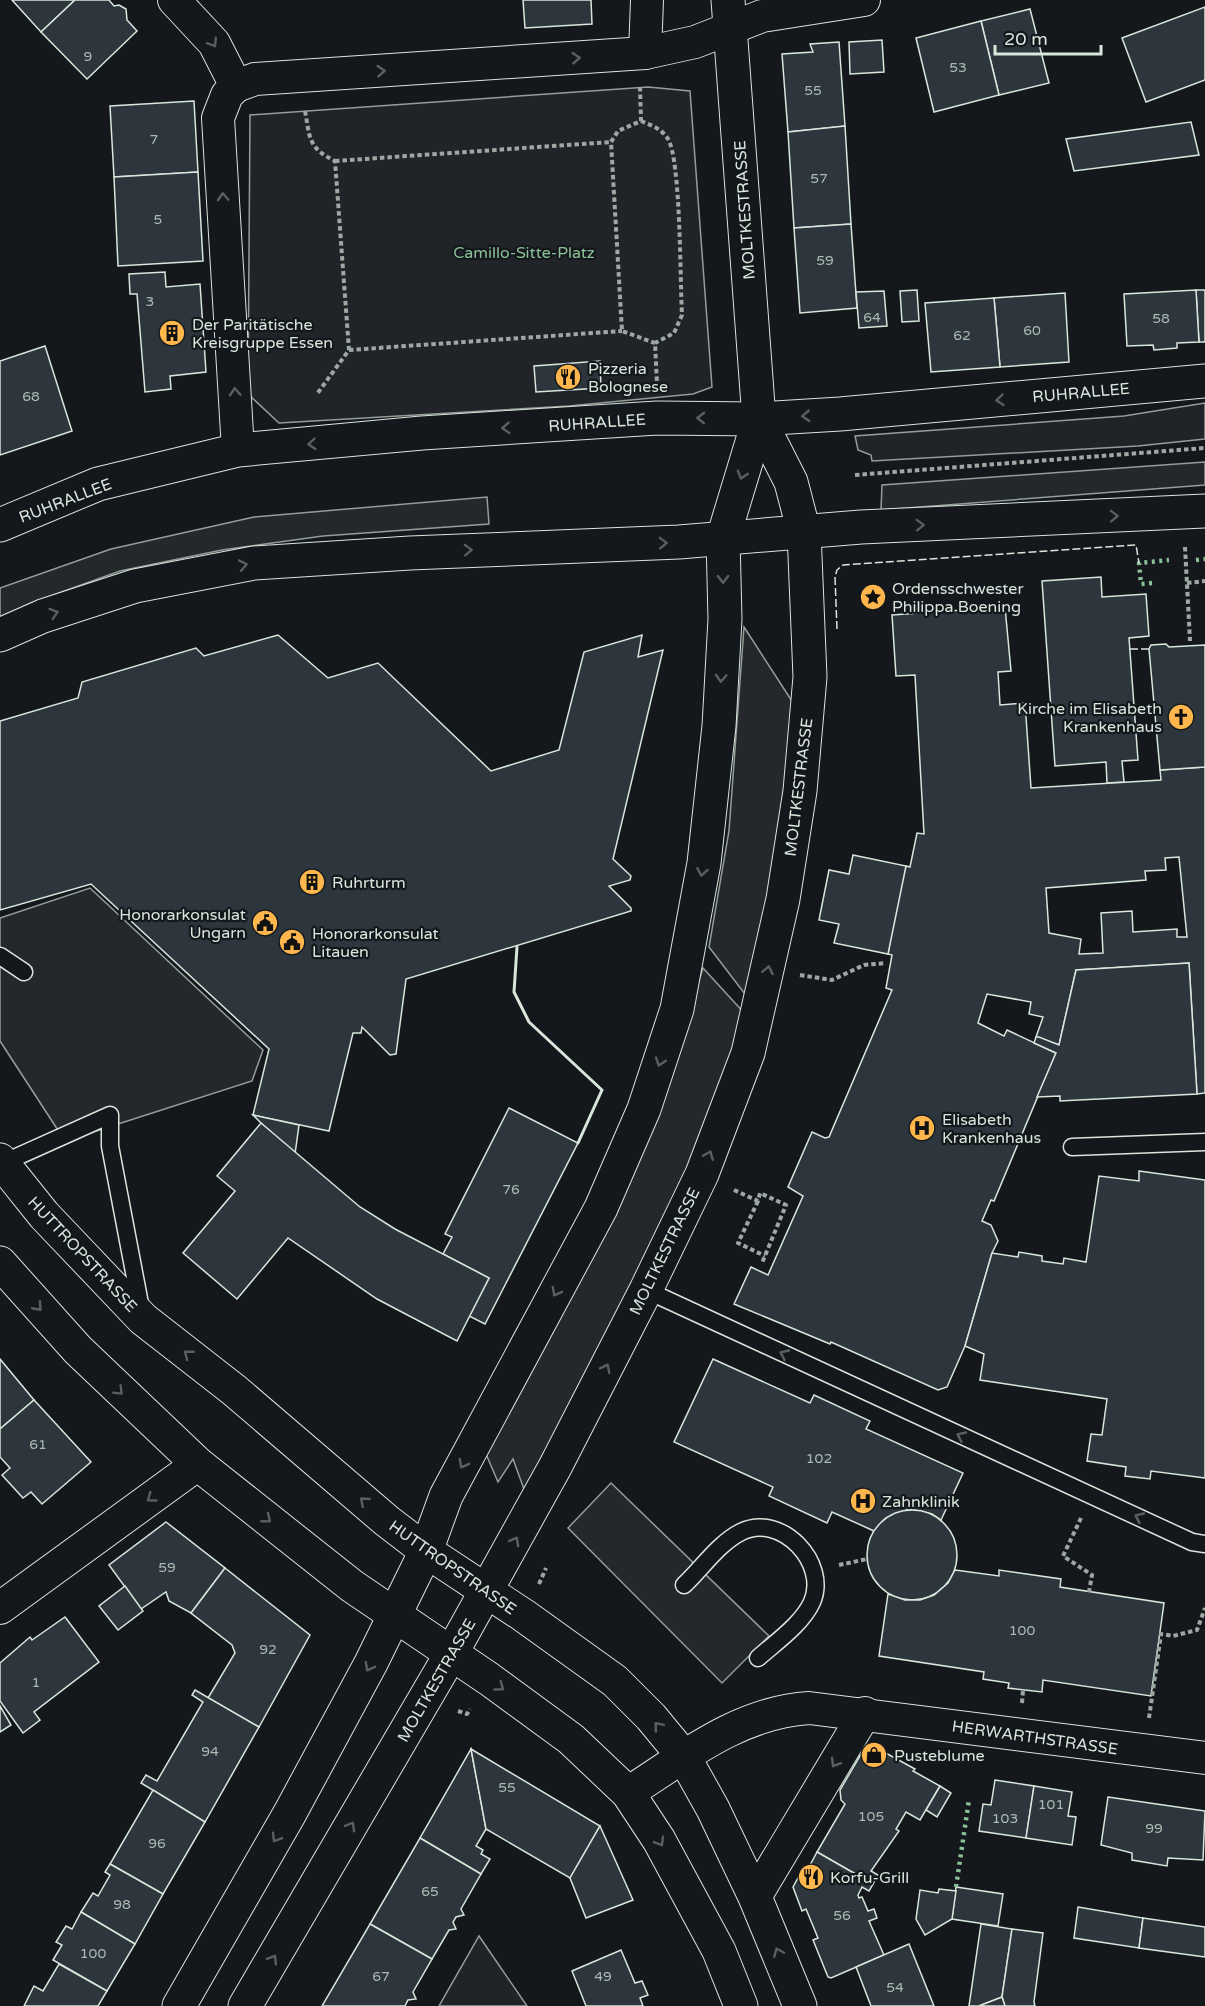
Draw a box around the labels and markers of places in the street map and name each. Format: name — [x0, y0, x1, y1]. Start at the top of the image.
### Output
place label: Der Paritätische Kreisgruppe Essen — [192, 315, 333, 353]
building icon: Der Paritätische Kreisgruppe Essen — [157, 318, 187, 348]
place label: Pizzeria Bolognese — [588, 359, 668, 397]
restaurant icon: Pizzeria Bolognese — [553, 362, 583, 392]
place label: Ordensschwester Philippa Boening — [892, 579, 1024, 617]
place icon: Ordensschwester Philippa Boening — [858, 582, 888, 612]
place label: Kirche im Elisabeth Krankenhaus — [1017, 699, 1162, 737]
church icon: Kirche im Elisabeth Krankenhaus — [1166, 702, 1196, 732]
building icon: Ruhrturm — [297, 867, 327, 897]
place label: Ruhrturm — [332, 873, 406, 893]
place label: Honorarkonsulat Ungarn — [119, 905, 246, 943]
public building icon: Honorarkonsulat Ungarn — [250, 908, 280, 938]
place label: Honorarkonsulat Litauen — [312, 924, 439, 962]
public building icon: Honorarkonsulat Litauen — [277, 927, 307, 957]
place label: Elisabeth Krankenhaus — [942, 1110, 1041, 1148]
hospital icon: Elisabeth Krankenhaus — [907, 1113, 937, 1143]
hospital icon: Zahnklinik — [848, 1486, 878, 1516]
place label: Zahnklinik — [882, 1492, 960, 1512]
shop icon: Pusteblume — [859, 1740, 889, 1770]
place label: Pusteblume — [894, 1746, 985, 1766]
restaurant icon: Korfu-Grill — [796, 1862, 826, 1892]
place label: Korfu-Grill — [830, 1868, 909, 1888]

